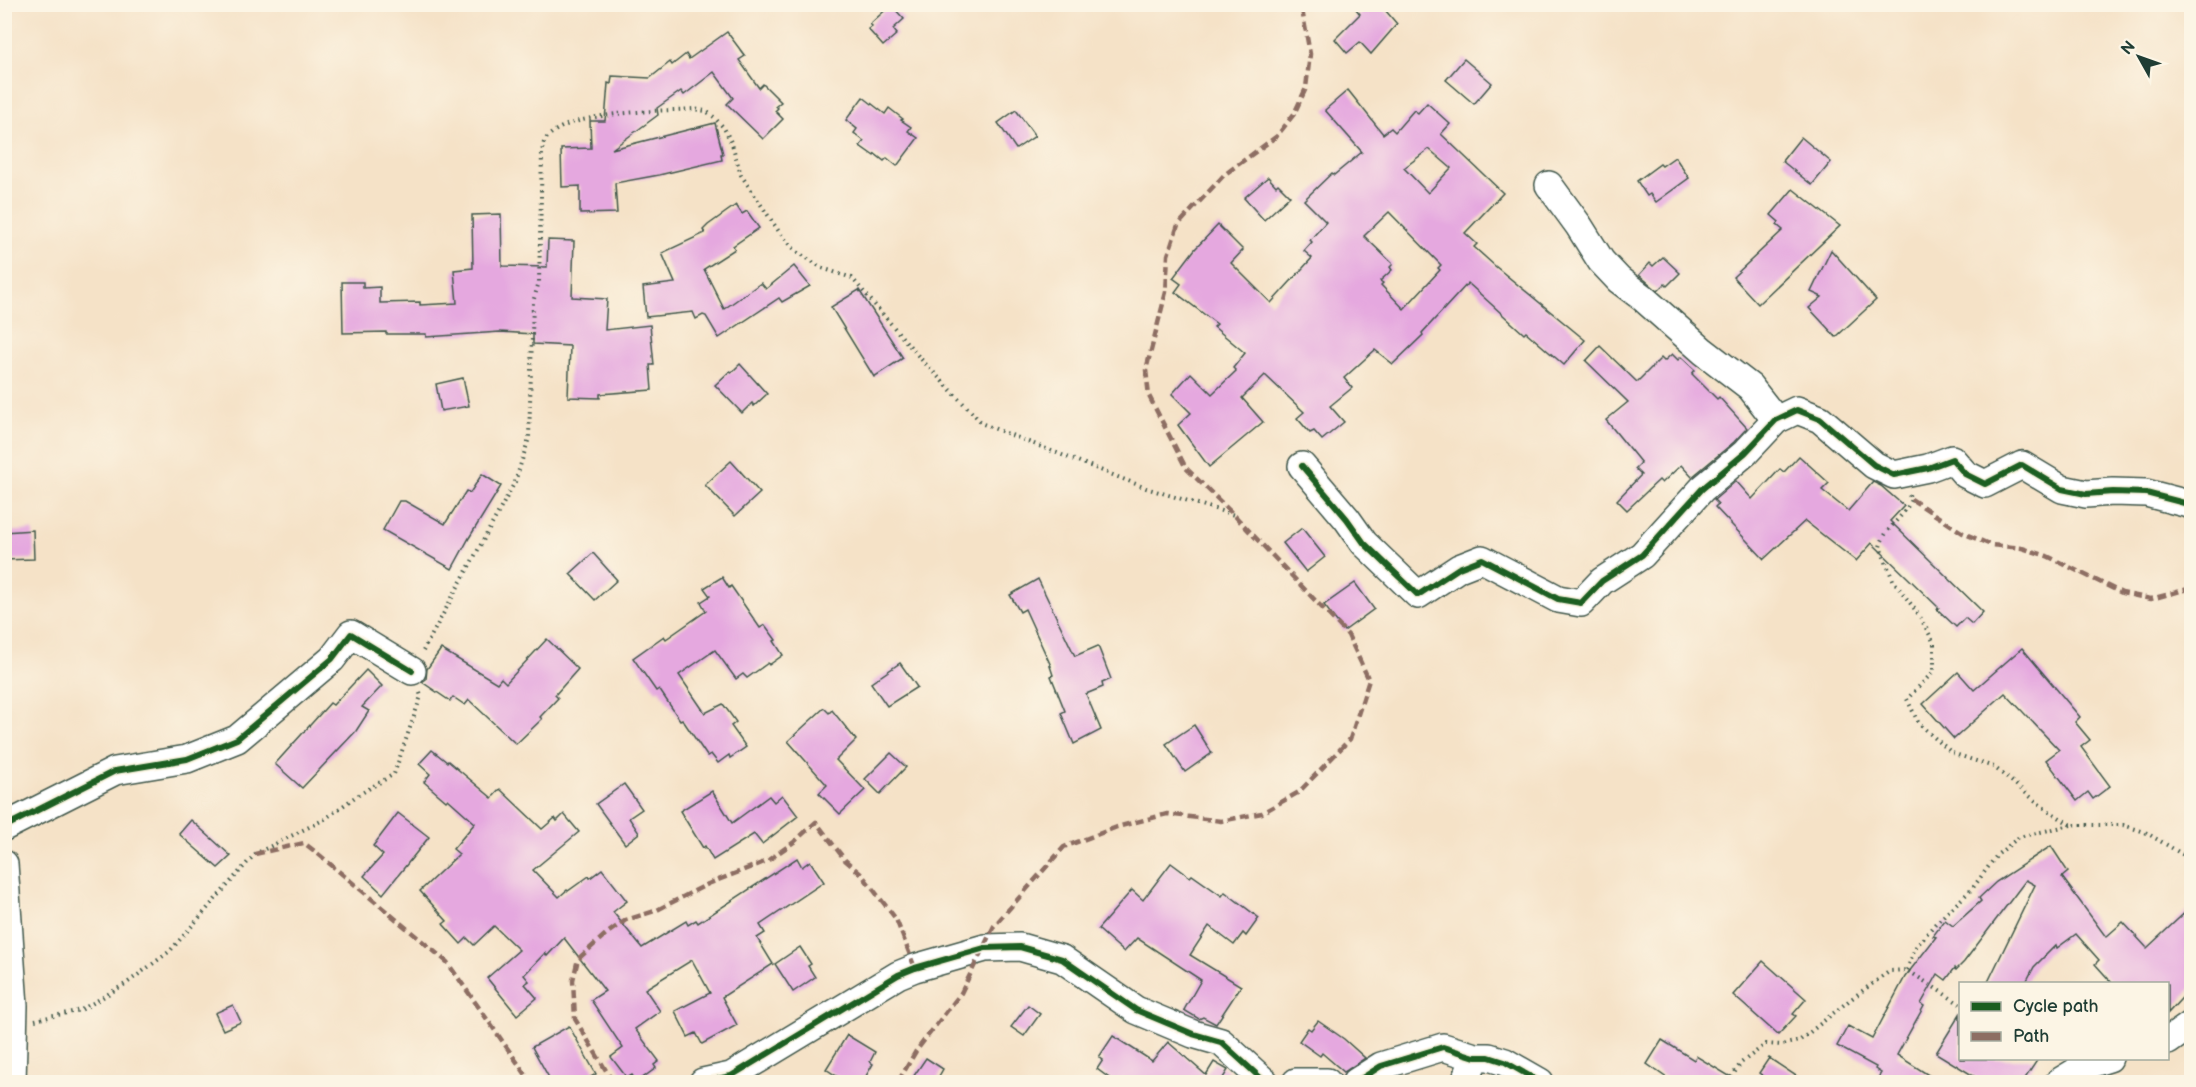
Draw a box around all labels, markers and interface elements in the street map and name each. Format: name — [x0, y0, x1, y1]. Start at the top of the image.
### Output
north arrow — [2109, 27, 2169, 87]
text: N — [2118, 38, 2140, 59]
legend — [1959, 982, 2169, 1060]
text: Cycle path — [2013, 996, 2099, 1017]
text: Path — [2013, 1026, 2049, 1047]

